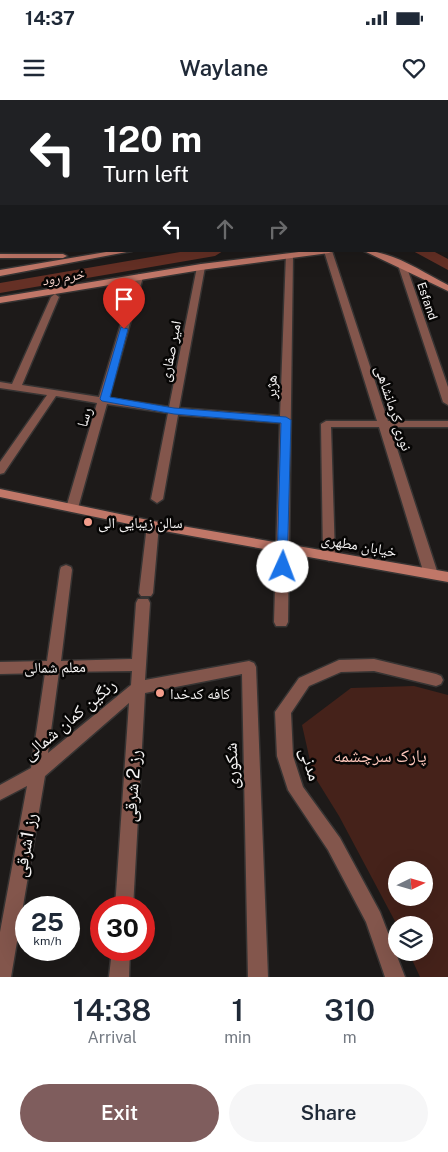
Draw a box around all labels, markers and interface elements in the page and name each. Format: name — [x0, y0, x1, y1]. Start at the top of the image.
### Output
text: 14:37 — [25, 7, 75, 29]
icon: menu — [20, 54, 48, 82]
icon: heart — [400, 54, 428, 82]
text: Waylane — [180, 55, 268, 81]
text: 120 m — [103, 119, 202, 160]
icon: left — [20, 120, 85, 185]
text: Turn left — [103, 161, 189, 187]
icon: left — [158, 215, 186, 243]
icon: ahead — [211, 215, 239, 243]
icon: right — [264, 215, 292, 243]
water label: خرم رود — [41, 265, 87, 291]
pin — [103, 278, 145, 329]
street label: Esfand — [414, 280, 440, 322]
icon: arrive — [110, 285, 138, 313]
street label: امیر صفاری — [156, 319, 186, 383]
street label: نوری کرمانشاهی — [370, 363, 416, 453]
street label: هژبر — [262, 375, 281, 400]
street label: رسا — [73, 405, 96, 429]
place label: سالن زیبایی الی — [98, 514, 183, 533]
marker: سالن زیبایی الی — [82, 516, 94, 528]
street label: خیابان مطهری — [320, 530, 399, 562]
position arrow — [256, 540, 308, 592]
street label: معلم شمالی — [24, 658, 86, 678]
street label: رنگین کمان شمالی — [18, 674, 121, 765]
place label: کافه کدخدا — [170, 685, 230, 702]
marker: کافه کدخدا — [154, 687, 166, 699]
street label: شکوری — [220, 742, 243, 790]
street label: مدنی — [295, 745, 326, 784]
park label: پارک سرچشمه — [333, 745, 427, 767]
street label: رز 2 شرقی — [119, 749, 146, 823]
street label: رز 1شرقی — [9, 811, 42, 879]
north arrow — [388, 861, 432, 906]
map controls — [388, 861, 433, 961]
speed limit sign: 30 — [90, 896, 155, 961]
text: 25 — [31, 907, 64, 937]
button: layers — [388, 916, 433, 961]
text: km/h — [33, 934, 62, 948]
text: 14:38 — [73, 992, 151, 1028]
text: 1 — [232, 992, 244, 1028]
text: 310 — [324, 992, 375, 1028]
text: Arrival — [87, 1028, 137, 1047]
text: min — [224, 1028, 251, 1047]
text: m — [343, 1028, 357, 1047]
button: Exit — [20, 1084, 219, 1142]
button: Share — [229, 1084, 428, 1142]

